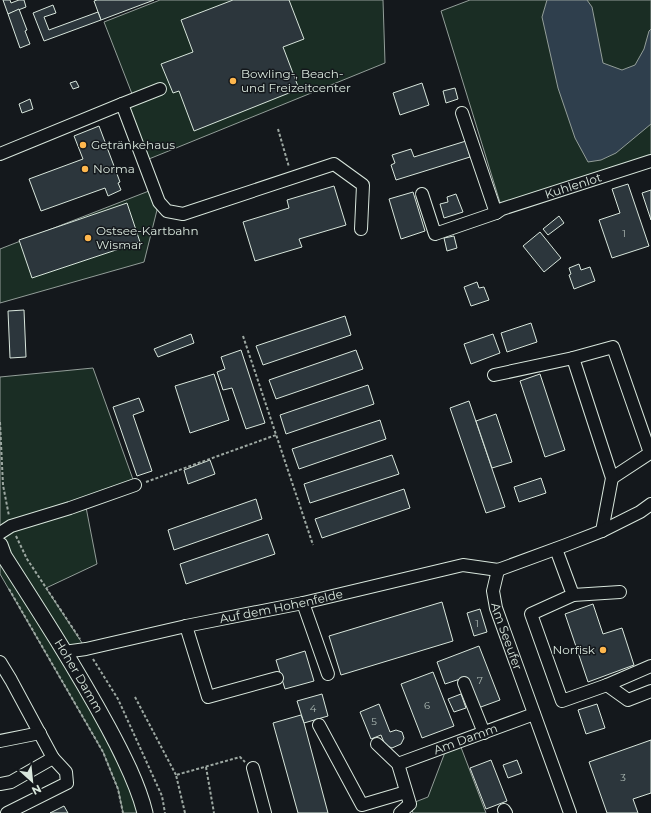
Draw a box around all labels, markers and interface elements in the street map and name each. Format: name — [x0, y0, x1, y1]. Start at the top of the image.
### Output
place label: Bowling-, Beach- und Freizeitcenter — [241, 66, 351, 95]
marker: Bowling-, Beach- und Freizeitcenter — [228, 76, 238, 86]
place label: Getränkehaus — [91, 137, 175, 152]
marker: Getränkehaus — [78, 140, 88, 150]
place label: Norma — [93, 161, 135, 176]
marker: Norma — [80, 164, 90, 174]
street label: Kuhlenlot — [543, 169, 603, 202]
place label: Ostsee-Kartbahn Wismar — [96, 223, 199, 252]
house number: 1 — [622, 227, 626, 240]
marker: Ostsee-Kartbahn Wismar — [83, 233, 93, 243]
street label: Auf dem Hohenfelde — [218, 586, 344, 626]
street label: Am Seeufer — [488, 602, 526, 672]
house number: 1 — [475, 617, 479, 630]
street label: Hoher Damm — [51, 636, 107, 715]
place label: Norfisk — [552, 642, 596, 657]
marker: Norfisk — [598, 645, 608, 655]
house number: 7 — [477, 674, 483, 687]
house number: 6 — [424, 699, 430, 712]
house number: 4 — [310, 702, 317, 715]
house number: 5 — [371, 715, 377, 728]
street label: Am Damm — [431, 720, 499, 757]
north arrow — [12, 761, 52, 801]
house number: 3 — [620, 771, 626, 784]
text: N — [29, 782, 44, 798]

